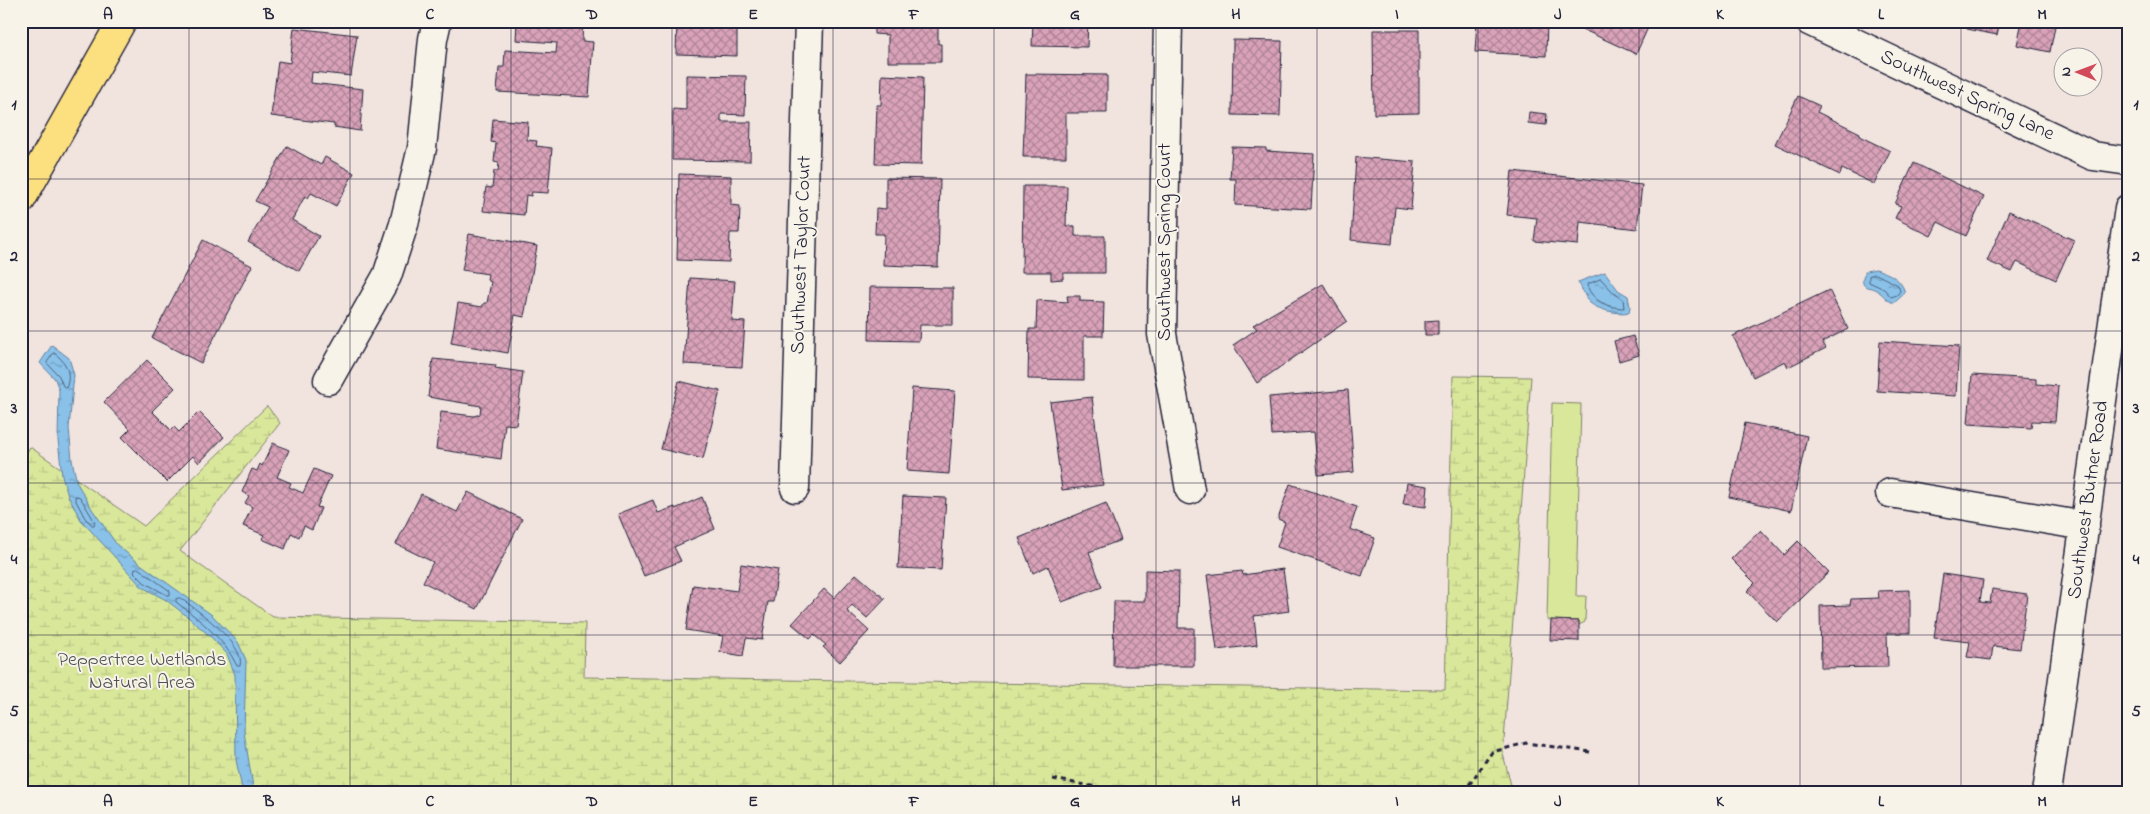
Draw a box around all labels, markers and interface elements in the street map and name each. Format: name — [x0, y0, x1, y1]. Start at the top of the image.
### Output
text: A — [103, 3, 113, 27]
text: B — [263, 3, 275, 27]
text: C — [426, 3, 435, 27]
text: D — [585, 3, 598, 27]
text: E — [748, 3, 758, 27]
text: F — [908, 3, 920, 27]
text: G — [1070, 3, 1080, 27]
text: H — [1231, 3, 1241, 27]
text: I — [1395, 3, 1399, 27]
text: J — [1554, 3, 1562, 27]
text: K — [1716, 3, 1725, 27]
text: L — [1878, 3, 1885, 27]
text: M — [2037, 3, 2047, 27]
street label: Southwest Spring Lane — [1875, 43, 2059, 150]
north arrow — [2052, 48, 2102, 98]
text: N — [2056, 67, 2077, 77]
text: 1 — [11, 93, 17, 117]
text: 1 — [2133, 93, 2139, 117]
street label: Southwest Spring Court — [1151, 143, 1181, 341]
street label: Southwest Taylor Court — [784, 155, 820, 355]
text: 2 — [9, 245, 18, 269]
text: 2 — [2131, 245, 2140, 269]
text: 3 — [10, 397, 18, 421]
text: 3 — [2132, 397, 2140, 421]
street label: Southwest Butner Road — [2061, 399, 2117, 601]
text: 4 — [10, 548, 18, 572]
text: 4 — [2132, 548, 2140, 572]
park label: Peppertree Wetlands Natural Area — [58, 646, 226, 698]
text: 5 — [9, 700, 19, 724]
text: 5 — [2131, 700, 2141, 724]
text: A — [103, 790, 113, 814]
text: B — [263, 790, 275, 814]
text: C — [426, 790, 435, 814]
text: D — [585, 790, 598, 814]
text: E — [748, 790, 758, 814]
text: F — [908, 790, 920, 814]
text: G — [1070, 790, 1080, 814]
text: H — [1231, 790, 1241, 814]
text: I — [1395, 790, 1399, 814]
text: J — [1554, 790, 1562, 814]
text: K — [1716, 790, 1725, 814]
text: L — [1878, 790, 1885, 814]
text: M — [2037, 790, 2047, 814]

